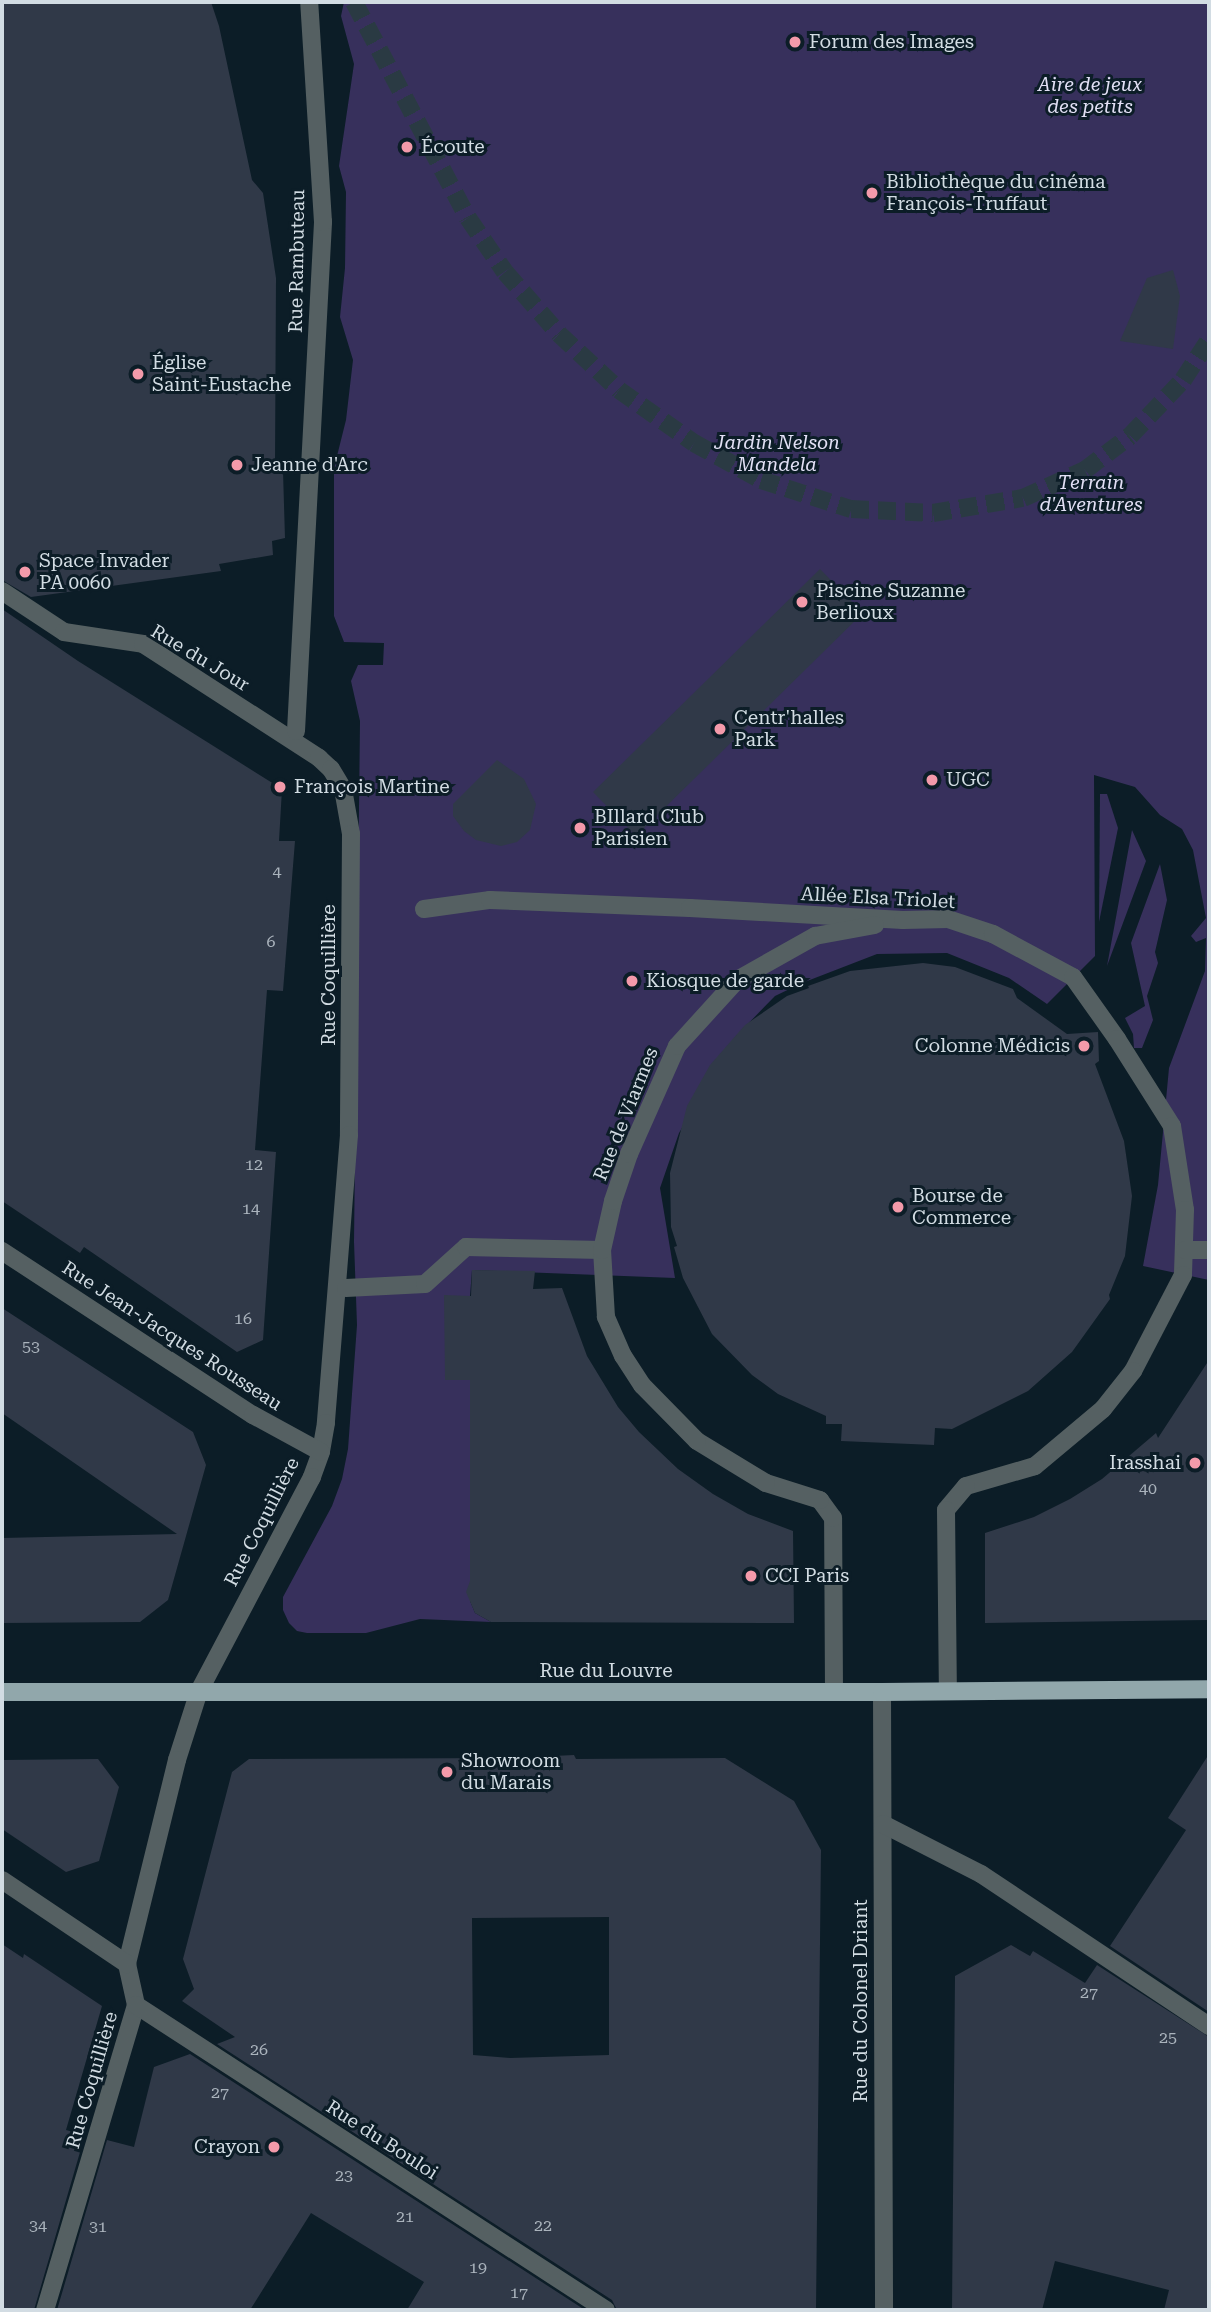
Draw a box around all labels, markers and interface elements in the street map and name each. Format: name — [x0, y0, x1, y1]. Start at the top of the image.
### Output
place label: Forum des Images — [809, 31, 974, 53]
marker: Forum des Images — [787, 34, 803, 50]
park label: Aire de jeux des petits — [1038, 74, 1142, 118]
place label: Écoute — [421, 136, 485, 158]
marker: Écoute — [399, 139, 415, 155]
place label: Bibliothèque du cinéma François-Truffaut — [886, 171, 1106, 215]
marker: Bibliothèque du cinéma François-Truffaut — [864, 185, 880, 201]
street label: Rue Rambuteau — [284, 189, 310, 333]
place label: Église Saint-Eustache — [152, 352, 291, 396]
marker: Église Saint-Eustache — [130, 366, 146, 382]
park label: Jardin Nelson Mandela — [714, 432, 840, 476]
place label: Jeanne d'Arc — [251, 454, 368, 476]
marker: Jeanne d'Arc — [229, 457, 245, 473]
park label: Terrain d'Aventures — [1039, 472, 1143, 516]
place label: Space Invader PA 0060 — [39, 550, 169, 594]
marker: Space Invader PA 0060 — [17, 564, 33, 580]
place label: Piscine Suzanne Berlioux — [816, 580, 965, 624]
marker: Piscine Suzanne Berlioux — [794, 594, 810, 610]
street label: Rue du Jour — [147, 620, 253, 696]
place label: Centr'halles Park — [734, 707, 844, 751]
marker: Centr'halles Park — [712, 721, 728, 737]
place label: UGC — [946, 769, 990, 791]
marker: UGC — [924, 772, 940, 788]
place label: François Martine — [294, 776, 450, 798]
marker: François Martine — [272, 779, 288, 795]
place label: BIllard Club Parisien — [594, 806, 704, 850]
marker: BIllard Club Parisien — [572, 820, 588, 836]
house number: 4 — [273, 862, 281, 882]
street label: Allée Elsa Triolet — [800, 883, 956, 913]
street label: Rue Coquillière — [318, 904, 340, 1046]
house number: 6 — [267, 932, 275, 952]
place label: Kiosque de garde — [646, 970, 804, 992]
marker: Kiosque de garde — [624, 973, 640, 989]
place label: Colonne Médicis — [915, 1035, 1070, 1057]
marker: Colonne Médicis — [1076, 1038, 1092, 1054]
street label: Rue de Viarmes — [589, 1044, 663, 1184]
house number: 12 — [245, 1155, 263, 1175]
place label: Bourse de Commerce — [912, 1185, 1011, 1229]
house number: 14 — [242, 1199, 260, 1219]
marker: Bourse de Commerce — [890, 1199, 906, 1215]
street label: Rue Jean-Jacques Rousseau — [58, 1256, 286, 1416]
house number: 16 — [234, 1309, 252, 1329]
house number: 53 — [22, 1337, 40, 1357]
place label: Irasshai — [1109, 1452, 1181, 1474]
street label: Rue Coquillière — [220, 1454, 304, 1590]
marker: Irasshai — [1187, 1455, 1203, 1471]
house number: 40 — [1139, 1479, 1157, 1499]
place label: CCI Paris — [765, 1565, 849, 1587]
marker: CCI Paris — [743, 1568, 759, 1584]
street label: Rue du Louvre — [539, 1660, 673, 1682]
place label: Showroom du Marais — [461, 1750, 560, 1794]
marker: Showroom du Marais — [439, 1764, 455, 1780]
street label: Rue du Colonel Driant — [850, 1899, 872, 2103]
house number: 27 — [1080, 1983, 1098, 2003]
street label: Rue Coquillière — [62, 2009, 122, 2151]
house number: 25 — [1159, 2028, 1177, 2048]
house number: 26 — [250, 2040, 268, 2060]
house number: 27 — [211, 2083, 229, 2103]
street label: Rue du Bouloi — [322, 2095, 442, 2185]
place label: Crayon — [194, 2136, 260, 2158]
marker: Crayon — [266, 2139, 282, 2155]
house number: 23 — [335, 2166, 353, 2186]
house number: 21 — [396, 2207, 414, 2227]
house number: 34 — [29, 2216, 47, 2236]
house number: 22 — [534, 2216, 552, 2236]
house number: 31 — [89, 2217, 107, 2237]
house number: 19 — [469, 2258, 487, 2278]
house number: 17 — [510, 2283, 528, 2303]

